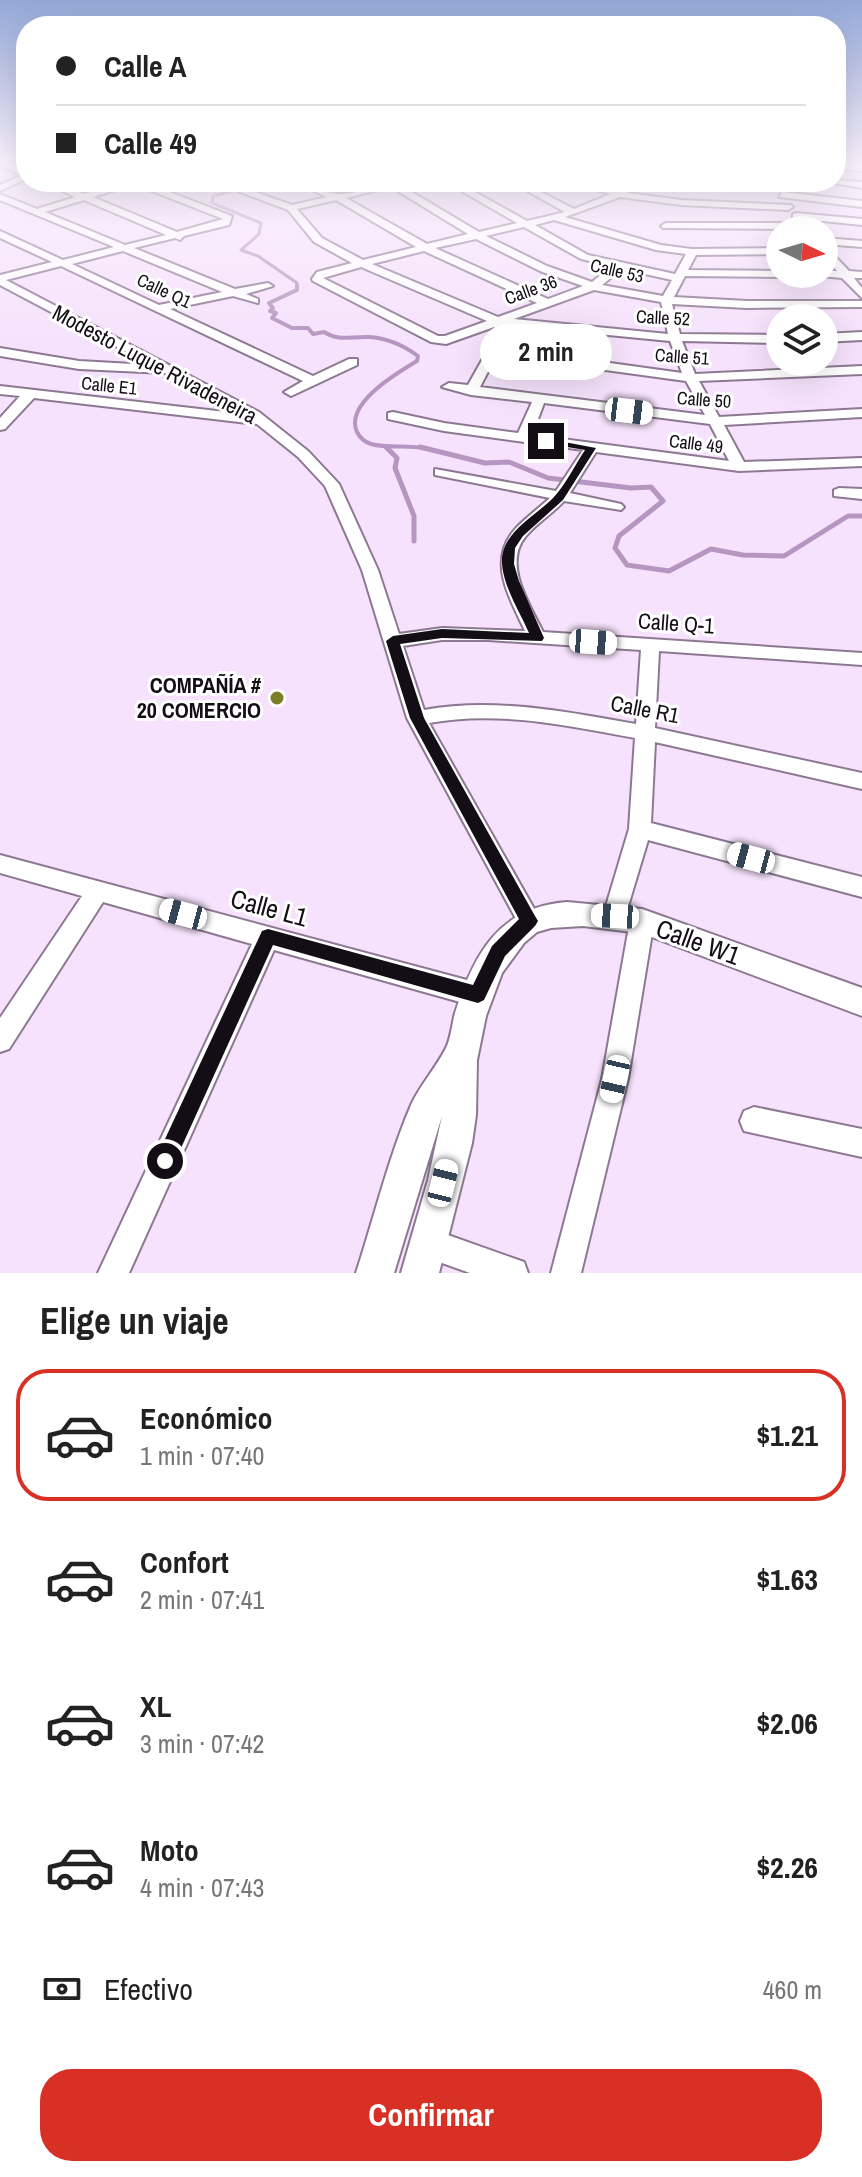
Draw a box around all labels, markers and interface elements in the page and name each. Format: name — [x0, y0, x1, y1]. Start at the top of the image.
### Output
text: Calle A — [104, 46, 187, 86]
text: Calle 49 — [104, 123, 197, 163]
north arrow — [766, 216, 838, 288]
map controls — [766, 216, 838, 376]
street label: Calle 53 — [588, 252, 646, 289]
street label: Calle Q1 — [133, 267, 196, 314]
street label: Calle 36 — [501, 269, 561, 311]
street label: Modesto Luque Rivadeneira — [47, 297, 263, 431]
street label: Calle 52 — [635, 304, 691, 331]
button: layers — [766, 304, 838, 376]
callout: 2 min — [480, 325, 612, 381]
text: 2 min — [518, 334, 574, 369]
street label: Calle 51 — [654, 342, 711, 371]
street label: Calle E1 — [80, 370, 139, 401]
street label: Calle 50 — [676, 385, 732, 414]
car — [604, 396, 654, 426]
route end — [528, 423, 564, 459]
street label: Calle 49 — [668, 428, 724, 459]
street label: Calle Q-1 — [637, 605, 715, 641]
car — [568, 628, 618, 656]
place label: COMPAÑÍA # 20 COMERCIO — [137, 670, 261, 725]
street label: Calle R1 — [608, 688, 682, 730]
marker: COMPAÑÍA # 20 COMERCIO — [268, 689, 286, 707]
car — [725, 840, 777, 876]
street label: Calle L1 — [227, 880, 312, 935]
car — [157, 896, 209, 932]
car — [590, 903, 640, 929]
street label: Calle W1 — [652, 910, 745, 973]
car — [598, 1053, 632, 1105]
route start — [147, 1143, 183, 1179]
car — [426, 1157, 460, 1209]
text: Elige un viaje — [40, 1297, 229, 1345]
text: Económico — [140, 1398, 273, 1438]
icon: car — [44, 1399, 116, 1471]
text: $1.21 — [756, 1415, 818, 1455]
text: 1 min · 07:40 — [140, 1438, 264, 1473]
text: Confort — [140, 1542, 229, 1582]
icon: car — [44, 1543, 116, 1615]
text: $1.63 — [756, 1559, 818, 1599]
text: 2 min · 07:41 — [140, 1582, 264, 1617]
text: XL — [140, 1686, 171, 1726]
icon: car — [44, 1687, 116, 1759]
text: $2.06 — [756, 1703, 818, 1743]
text: 3 min · 07:42 — [140, 1726, 264, 1761]
text: Moto — [140, 1830, 199, 1870]
icon: car — [44, 1831, 116, 1903]
text: $2.26 — [756, 1847, 818, 1887]
text: 4 min · 07:43 — [140, 1870, 264, 1905]
icon: cash — [40, 1967, 84, 2011]
text: Efectivo — [104, 1969, 193, 2009]
text: 460 m — [763, 1972, 822, 2007]
button: Confirmar — [40, 2069, 822, 2161]

